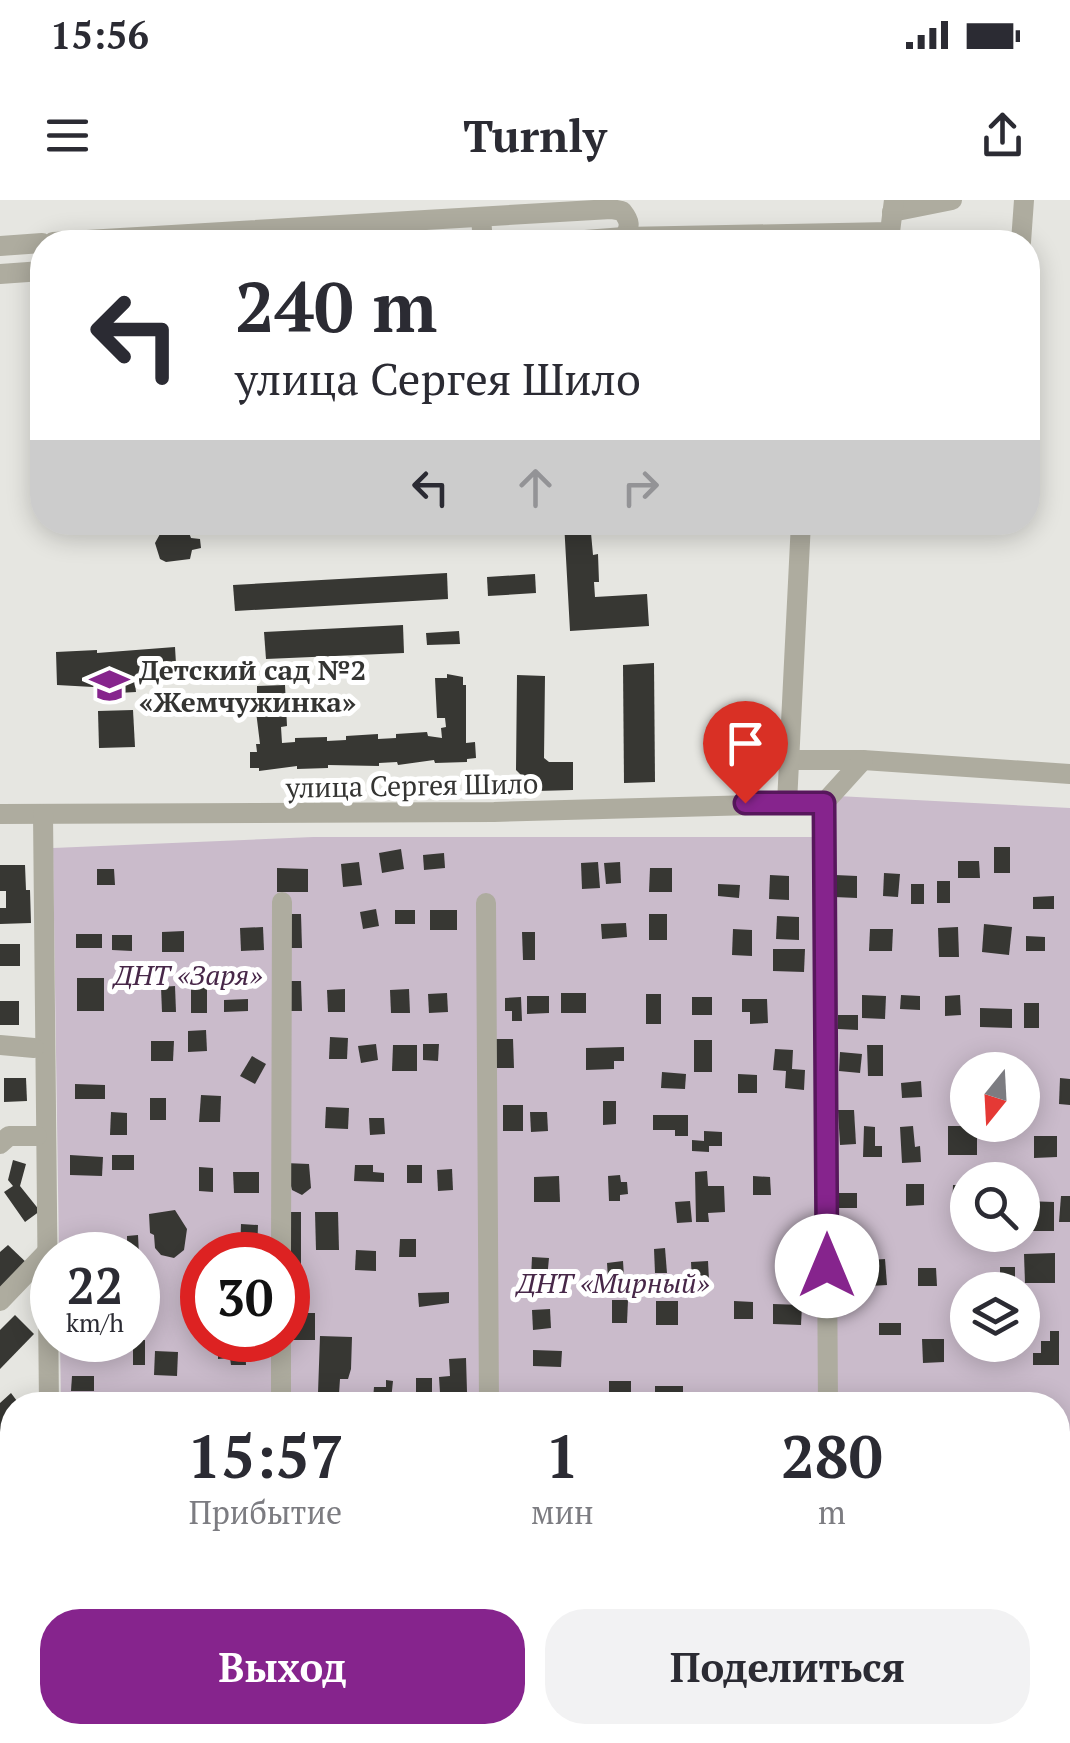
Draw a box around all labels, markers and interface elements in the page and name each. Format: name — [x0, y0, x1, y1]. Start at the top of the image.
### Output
text: 15:56 — [50, 10, 149, 60]
text: Turnly — [463, 105, 607, 165]
icon: menu — [40, 108, 95, 163]
icon: share — [975, 108, 1030, 163]
text: 240 m — [235, 259, 437, 352]
icon: left — [70, 270, 200, 400]
text: улица Сергея Шило — [235, 348, 641, 408]
icon: left — [403, 460, 458, 515]
icon: ahead — [508, 460, 563, 515]
icon: right — [613, 460, 668, 515]
place label: Детский сад №2 «Жемчужинка» — [139, 651, 366, 720]
school or university icon: Детский сад №2 «Жемчужинка» — [88, 664, 130, 706]
pin — [703, 701, 788, 804]
icon: arrive — [718, 716, 773, 771]
street label: улица Сергея Шило — [284, 764, 539, 806]
park label: ДНТ «Заря» — [112, 956, 262, 993]
north arrow — [950, 1052, 1040, 1142]
map controls — [950, 1052, 1040, 1362]
button: search — [950, 1162, 1040, 1252]
position arrow — [775, 1214, 879, 1318]
speed limit sign: 30 — [180, 1232, 310, 1362]
text: 22 — [67, 1252, 123, 1318]
park label: ДНТ «Мирный» — [515, 1264, 709, 1301]
button: layers — [950, 1272, 1040, 1362]
text: km/h — [66, 1306, 124, 1339]
text: 15:57 — [187, 1416, 344, 1495]
text: 1 — [545, 1416, 579, 1495]
text: 280 — [781, 1416, 883, 1495]
text: Прибытие — [189, 1491, 342, 1533]
text: мин — [531, 1491, 594, 1533]
text: m — [818, 1491, 846, 1533]
button: Выход — [40, 1609, 525, 1724]
button: Поделиться — [545, 1609, 1030, 1724]

